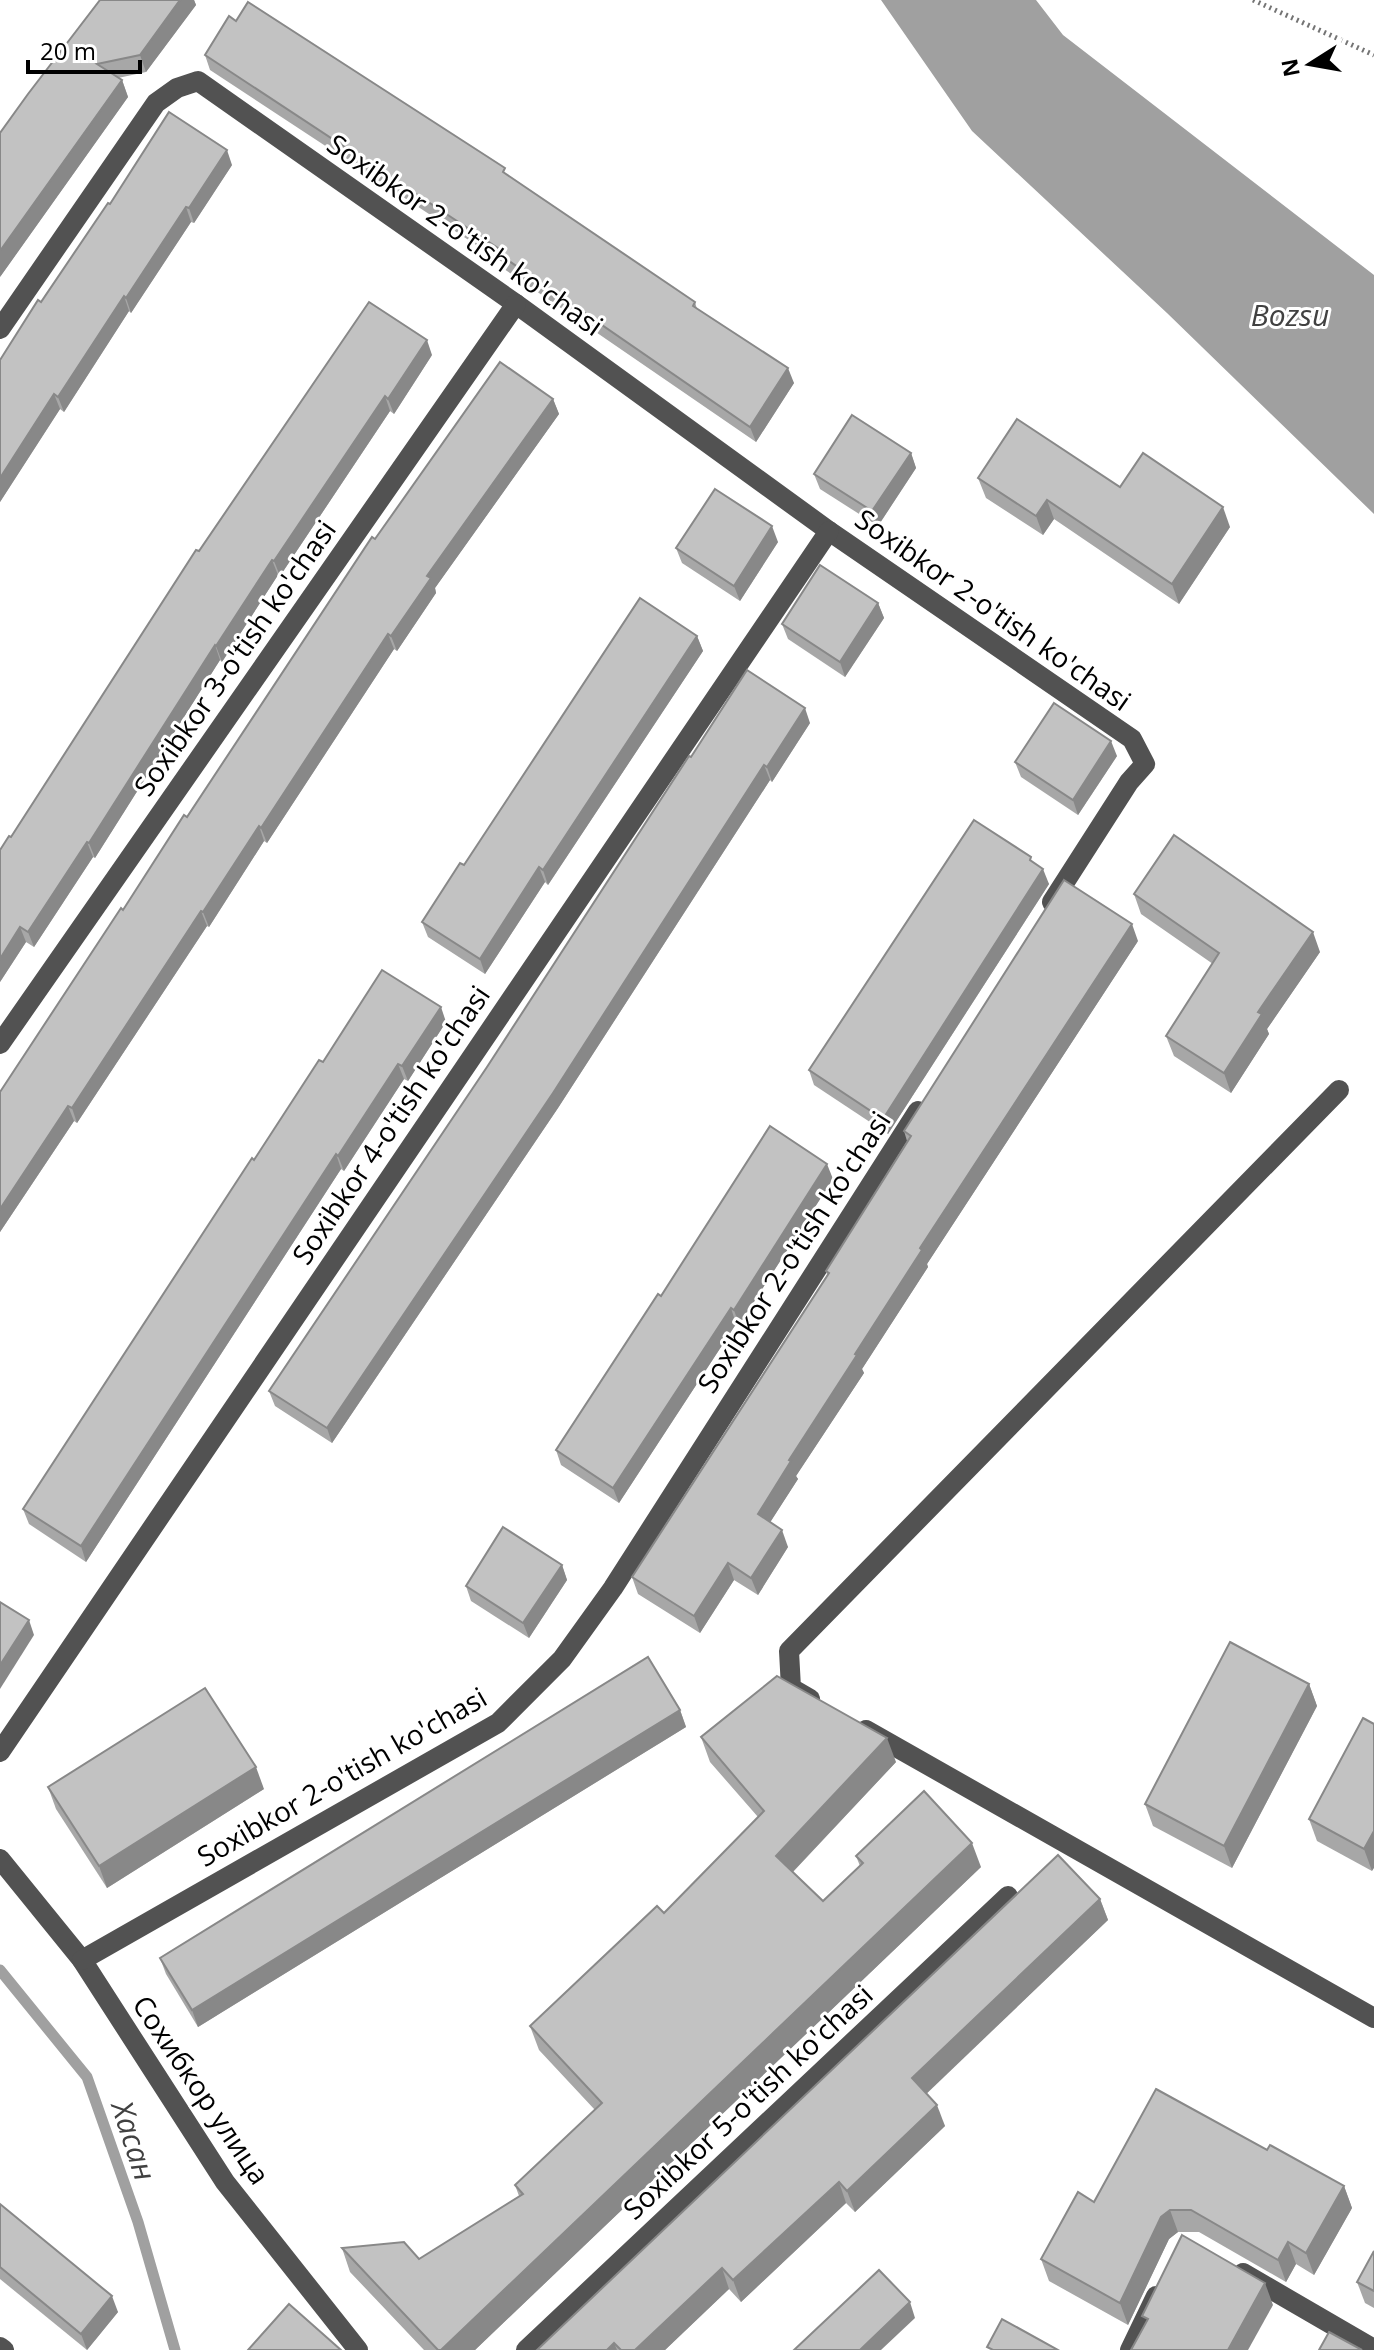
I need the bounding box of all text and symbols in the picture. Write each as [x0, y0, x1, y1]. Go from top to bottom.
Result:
scale bar [28, 24, 140, 74]
north arrow [1270, 24, 1350, 104]
text: 20 m [40, 34, 96, 67]
text: N [1273, 56, 1306, 80]
street label: Soxibkor 2-o'tish ko'chasi [320, 124, 611, 344]
water label: Bozsu [1251, 294, 1329, 335]
street label: Soxibkor 2-o'tish ko'chasi [848, 499, 1139, 719]
street label: Soxibkor 3-o'tish ko'chasi [124, 512, 344, 803]
street label: Soxibkor 4-o'tish ko'chasi [283, 978, 498, 1271]
street label: Soxibkor 2-o'tish ko'chasi [688, 1103, 899, 1400]
street label: Soxibkor 2-o'tish ko'chasi [190, 1678, 493, 1875]
street label: Soxibkor 5-o'tish ko'chasi [614, 1975, 880, 2227]
street label: Сохибкор улица [124, 1988, 279, 2191]
water label: Хасан [102, 2094, 166, 2185]

